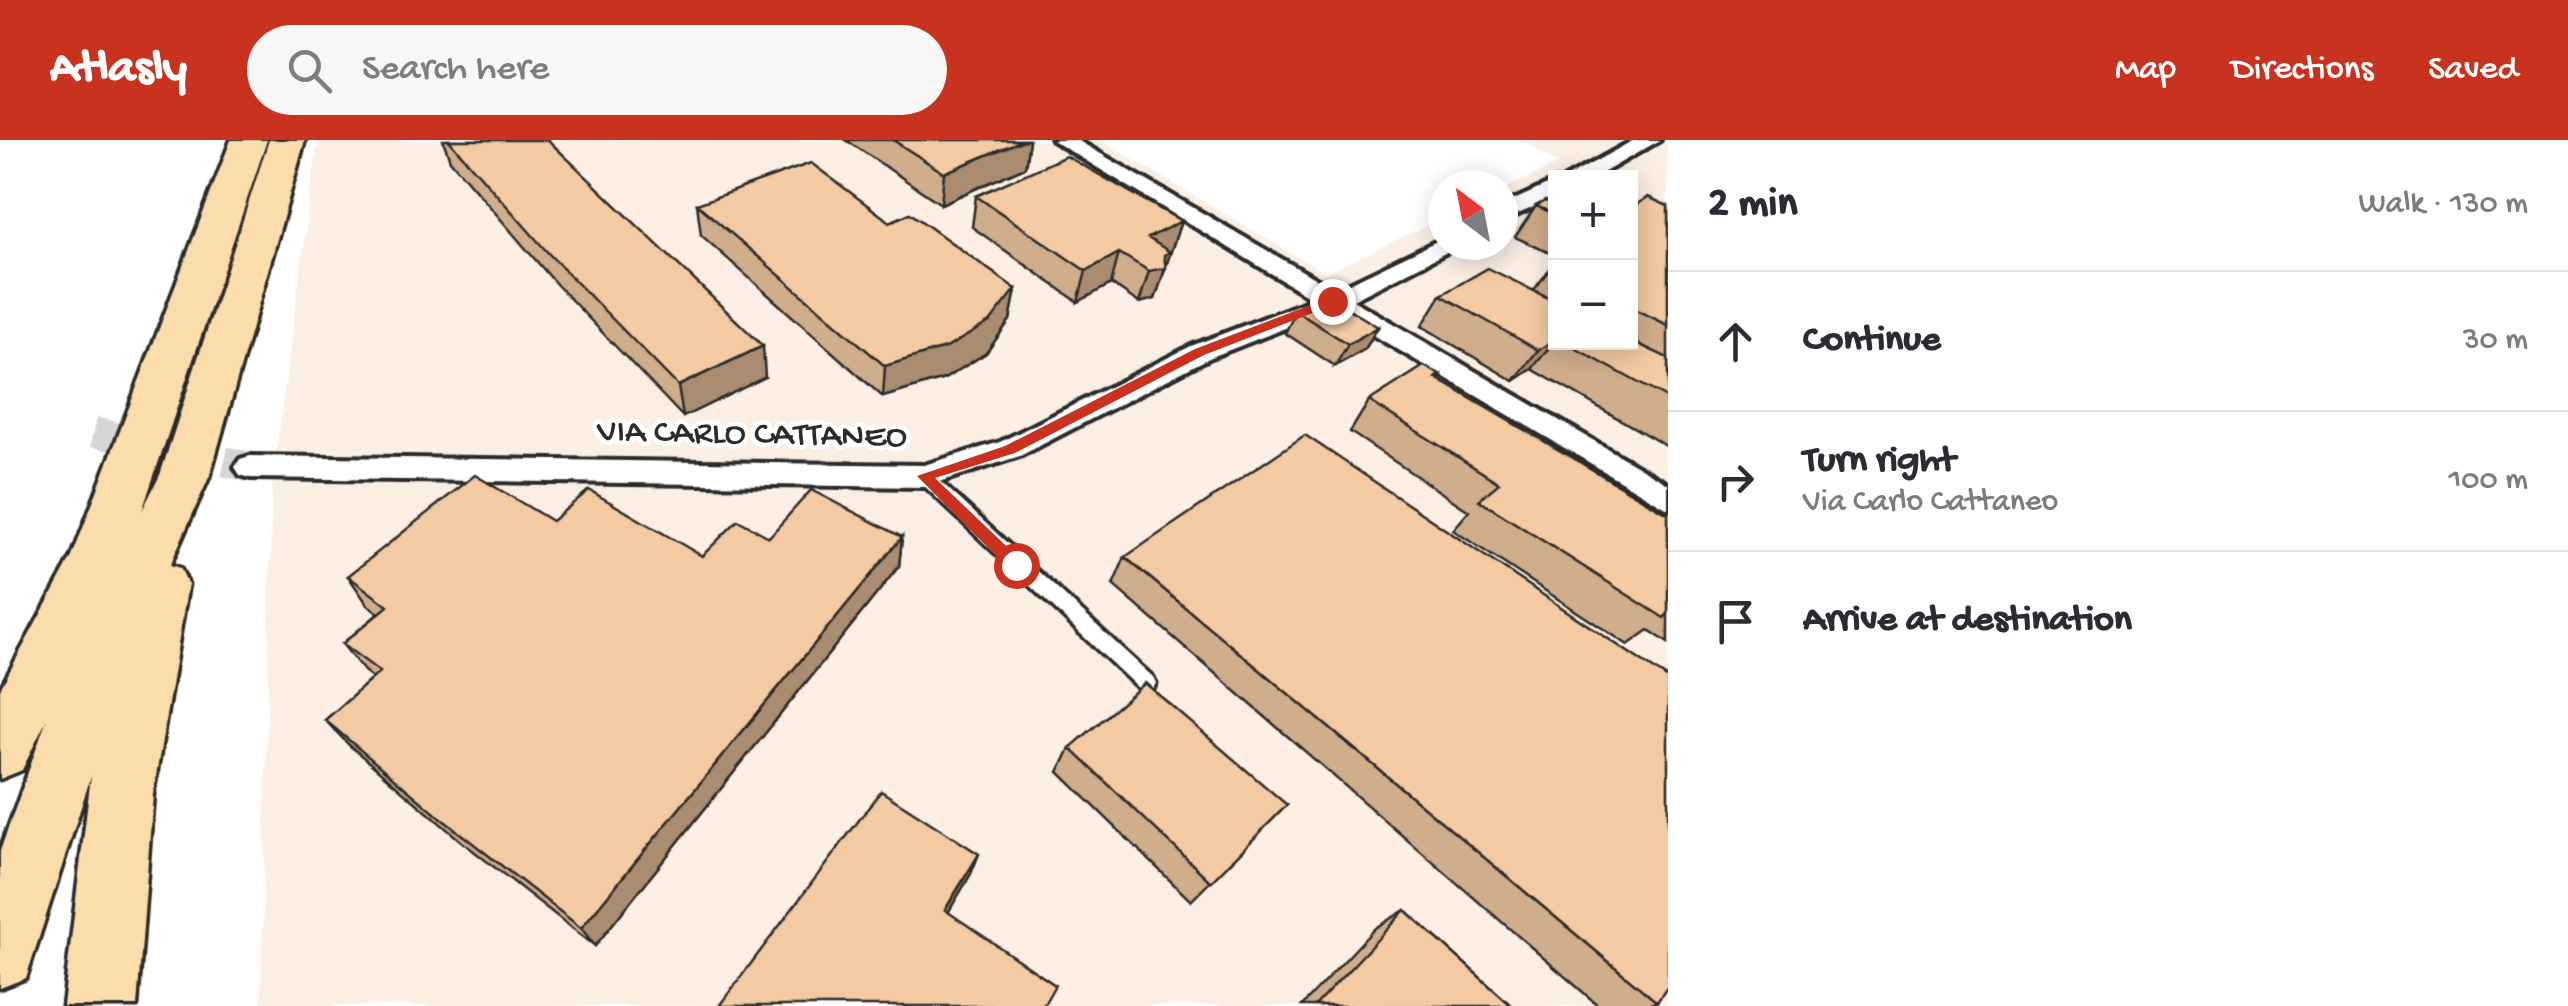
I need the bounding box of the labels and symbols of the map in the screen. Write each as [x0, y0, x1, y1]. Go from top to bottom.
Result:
north arrow [1428, 170, 1518, 260]
route end [1310, 279, 1356, 325]
street label: VIA CARLO CATTANEO [596, 413, 907, 459]
route start [994, 543, 1040, 589]

